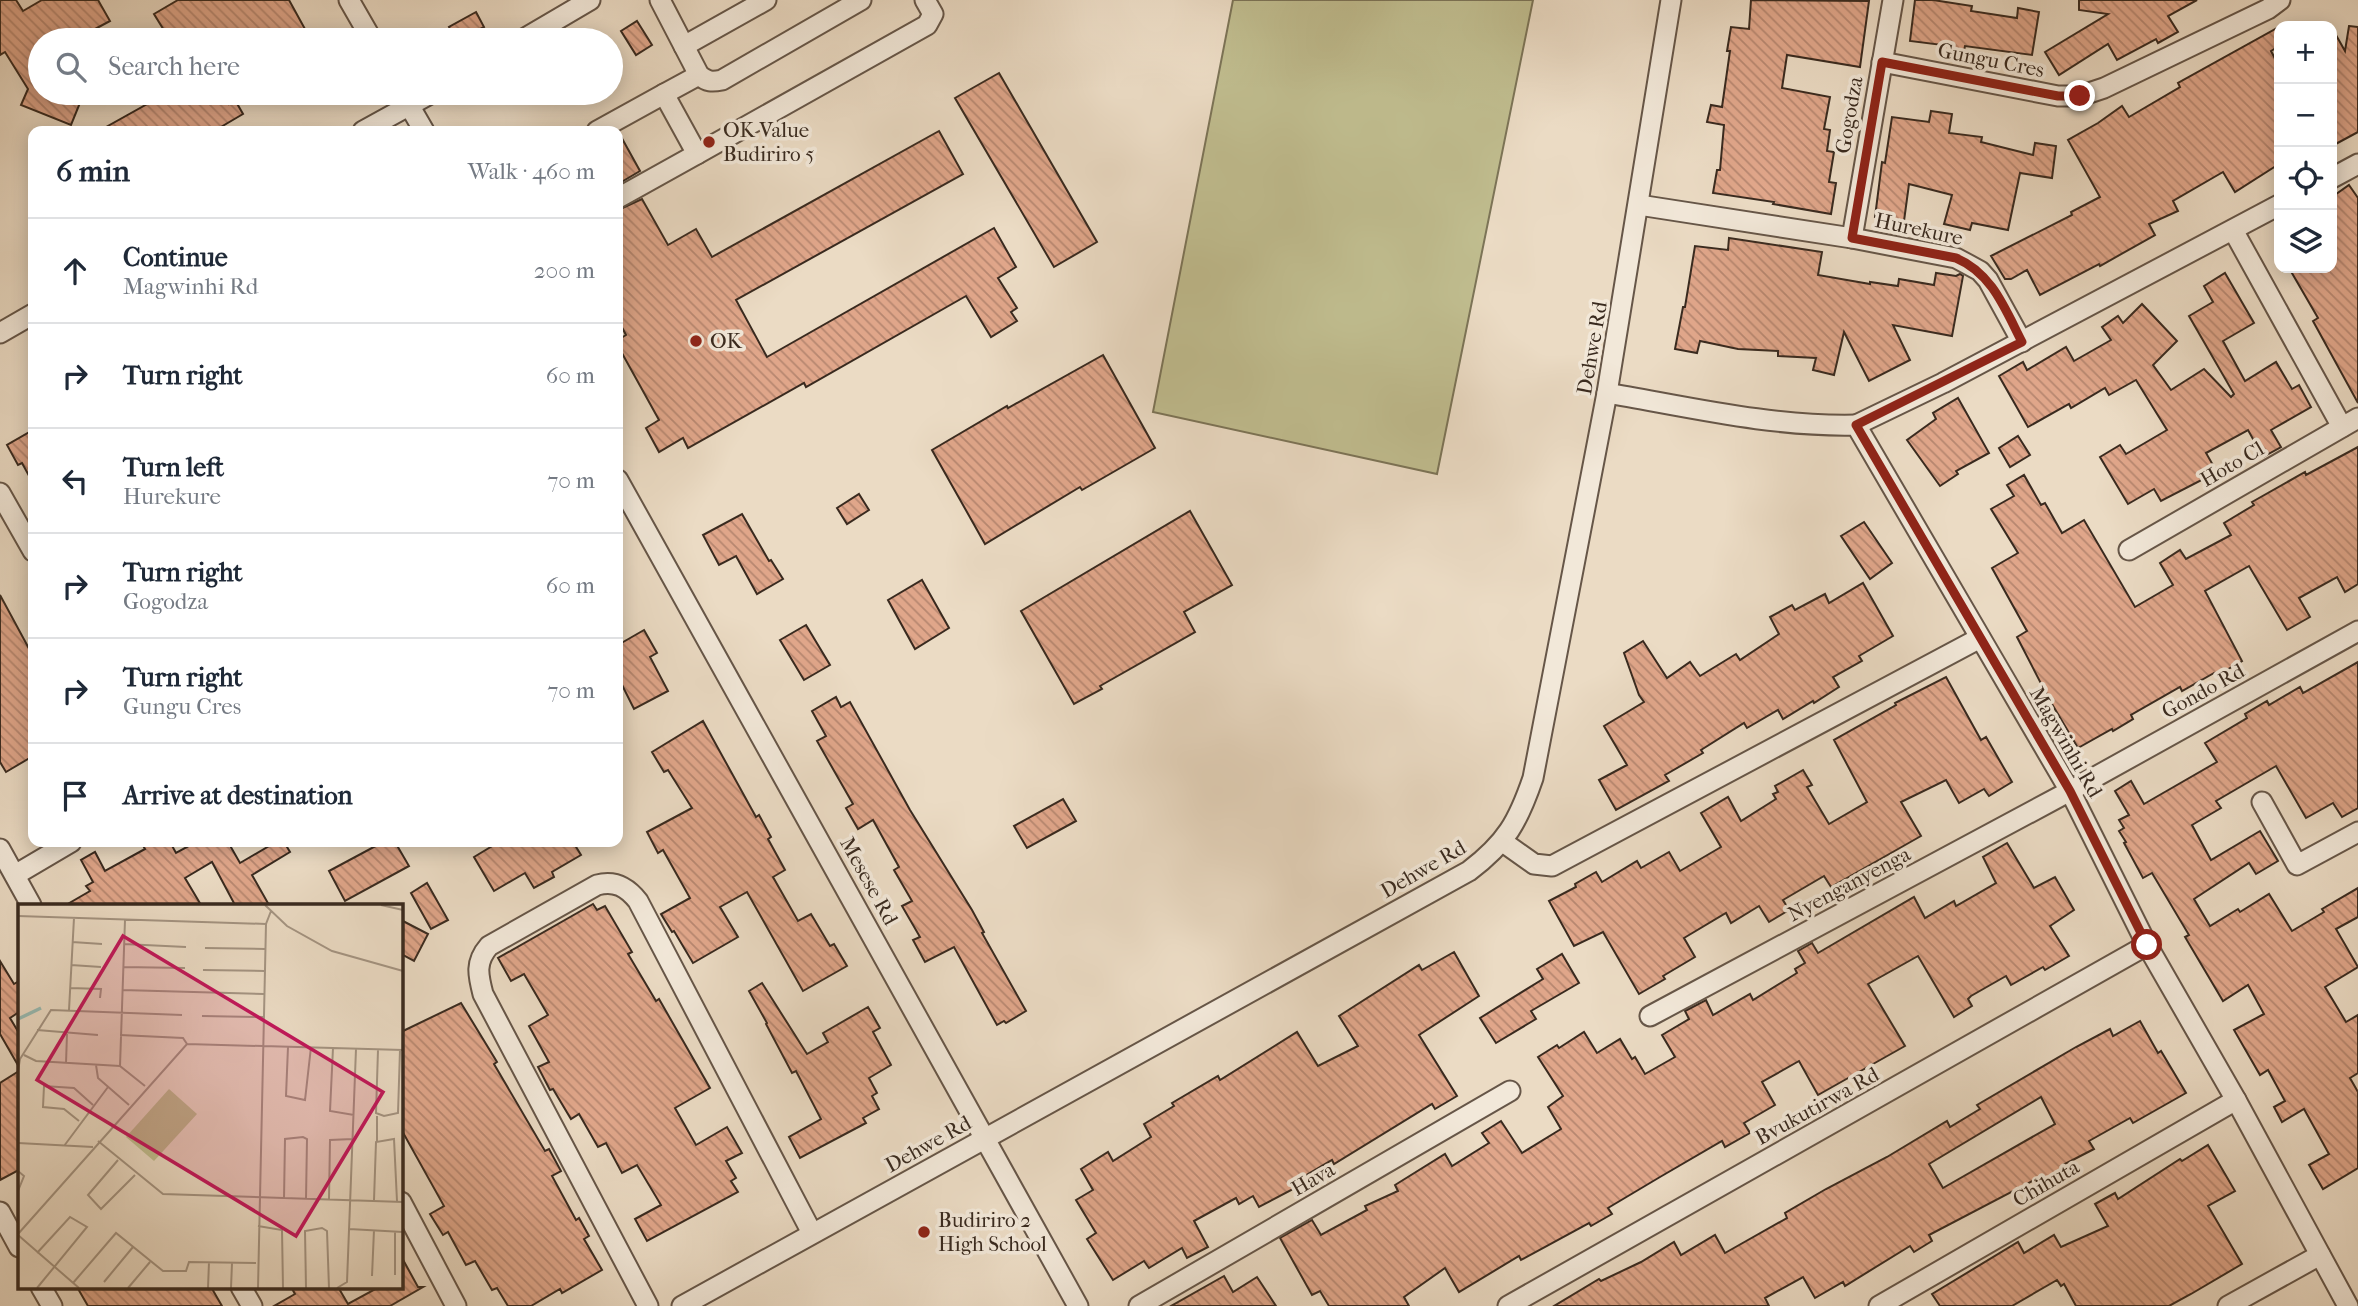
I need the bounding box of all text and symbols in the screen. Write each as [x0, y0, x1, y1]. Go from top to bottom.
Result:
map controls [2274, 21, 2337, 273]
button: + [2274, 21, 2337, 84]
search box [28, 28, 623, 105]
street label: Gungu Cres [1936, 38, 2046, 82]
icon: search [52, 48, 90, 86]
text: Search here [108, 51, 240, 82]
street label: Gogodza [1830, 74, 1868, 155]
route end [2064, 80, 2095, 111]
button: − [2274, 84, 2337, 147]
place label: OK Value Budiriro 5 [723, 118, 814, 166]
marker: OK Value Budiriro 5 [701, 134, 717, 150]
button: locate [2274, 147, 2337, 210]
text: 6 min [56, 154, 130, 189]
text: Walk · 460 m [468, 158, 595, 185]
street label: Hurekure [1873, 208, 1965, 250]
button: layers [2274, 210, 2337, 273]
text: Continue [123, 242, 228, 273]
icon: ahead [56, 252, 94, 290]
text: 200 m [534, 257, 595, 284]
text: Magwinhi Rd [123, 273, 258, 300]
street label: Dehwe Rd [1572, 299, 1612, 397]
place label: OK [710, 329, 743, 353]
marker: OK [688, 333, 704, 349]
icon: right [56, 357, 94, 395]
text: Turn right [123, 360, 243, 391]
text: 60 m [546, 362, 595, 389]
street label: Hoto Cl [2196, 436, 2268, 492]
text: Turn left [123, 452, 224, 483]
icon: left [56, 462, 94, 500]
text: 70 m [547, 467, 595, 494]
text: Hurekure [123, 483, 221, 510]
text: Turn right [123, 557, 243, 588]
icon: right [56, 567, 94, 605]
text: 60 m [546, 572, 595, 599]
text: Gogodza [123, 588, 208, 615]
street label: Gondo Rd [2158, 658, 2249, 723]
text: Turn right [123, 662, 243, 693]
icon: right [56, 672, 94, 710]
text: 70 m [547, 677, 595, 704]
street label: Magwinhi Rd [2025, 682, 2108, 802]
text: Gungu Cres [123, 693, 241, 720]
icon: arrive [56, 777, 94, 815]
text: Arrive at destination [123, 780, 353, 811]
street label: Mesese Rd [835, 833, 903, 930]
street label: Dehwe Rd [1376, 835, 1470, 903]
street label: Nyenganyenga [1784, 841, 1915, 926]
inset map [18, 904, 402, 1288]
route start [2131, 929, 2162, 960]
street label: Bvukutirwa Rd [1751, 1062, 1883, 1150]
street label: Dehwe Rd [881, 1110, 976, 1177]
street label: Chihuta [2009, 1154, 2084, 1212]
street label: Hava [1287, 1157, 1339, 1201]
place label: Budiriro 2 High School [938, 1208, 1047, 1256]
marker: Budiriro 2 High School [916, 1224, 932, 1240]

